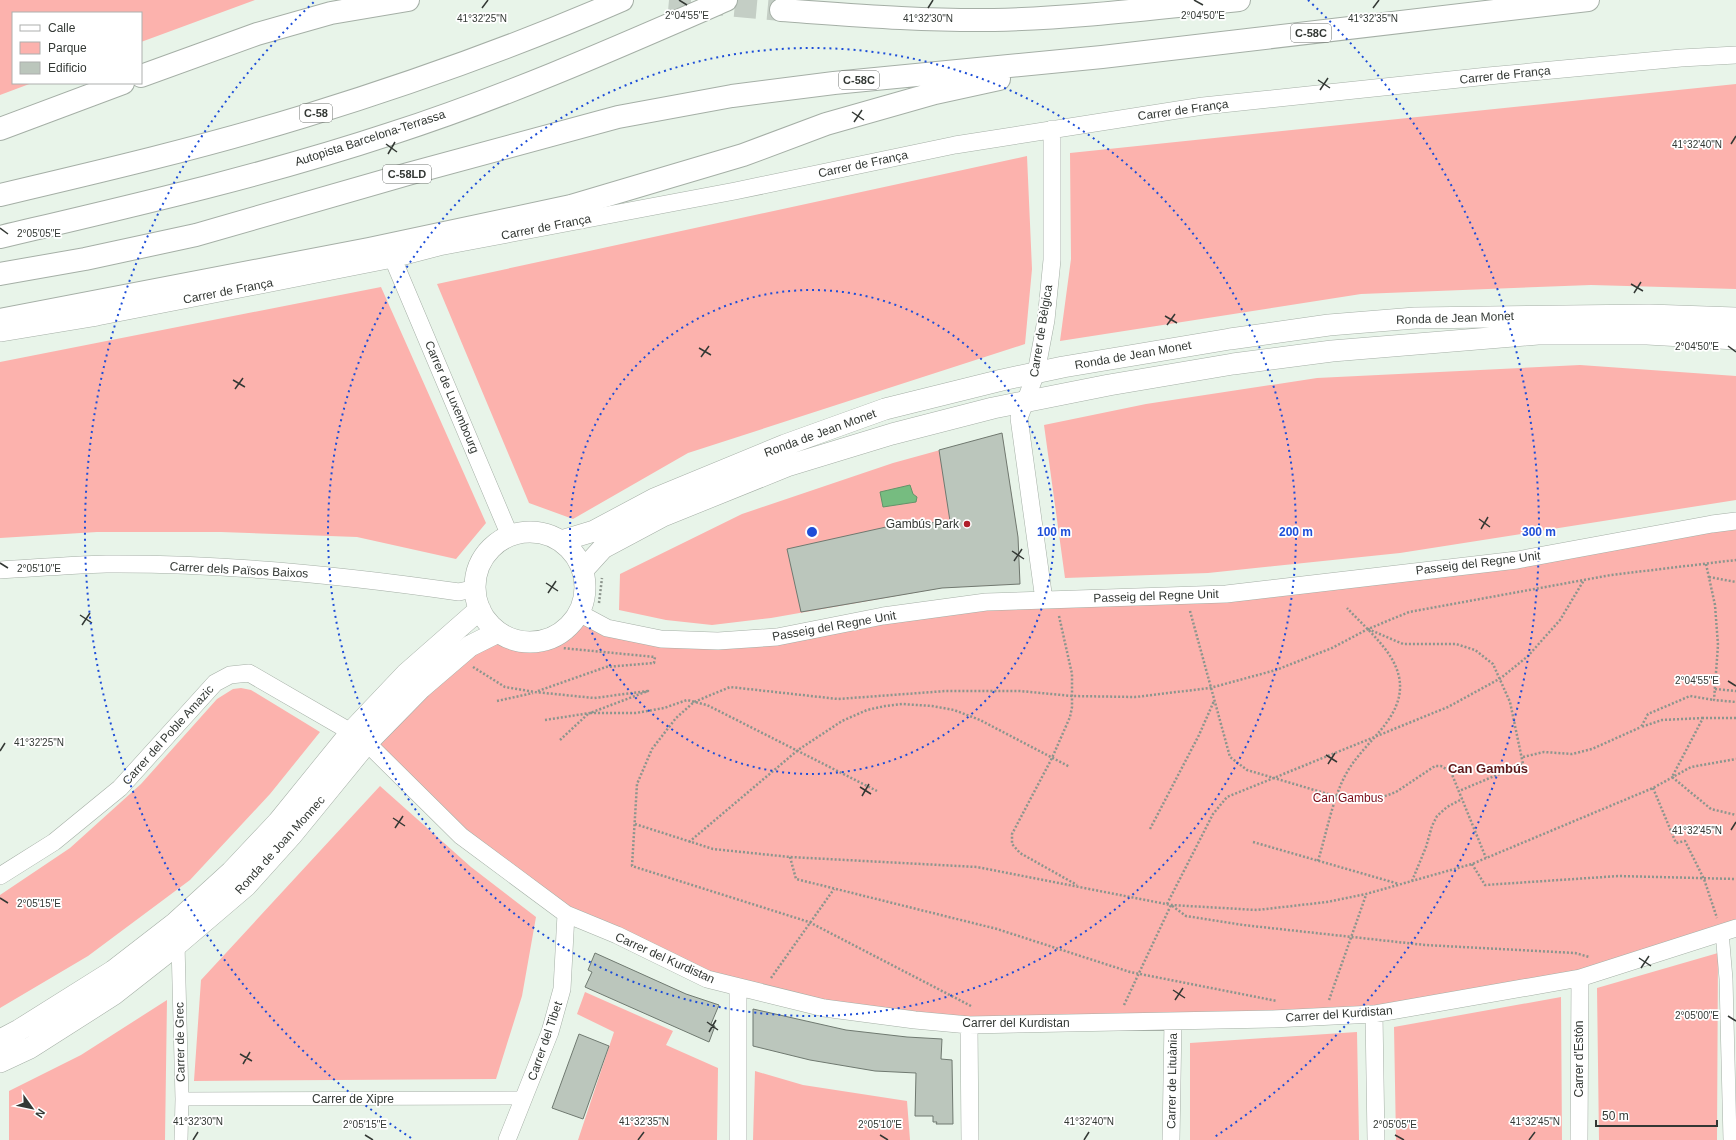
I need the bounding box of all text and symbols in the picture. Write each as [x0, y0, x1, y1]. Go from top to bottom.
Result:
text: 2°04'55"E [665, 10, 709, 21]
text: 2°04'50"E [1181, 10, 1225, 21]
legend [12, 12, 142, 84]
text: 41°32'25"N [457, 13, 507, 24]
text: 41°32'30"N [903, 13, 953, 24]
text: 41°32'35"N [1348, 13, 1398, 24]
text: Calle [48, 21, 76, 35]
road number: C-58C [1291, 24, 1331, 42]
text: Parque [48, 41, 87, 55]
text: Edificio [48, 61, 87, 75]
street label: Carrer de França [1459, 63, 1551, 87]
road number: C-58C [839, 71, 879, 89]
street label: Carrer de França [1137, 97, 1230, 123]
road number: C-58 [300, 104, 332, 122]
street label: Autopista Barcelona-Terrassa [293, 107, 447, 169]
text: 41°32'40"N [1672, 139, 1722, 150]
street label: Carrer de França [817, 148, 909, 180]
road number: C-58LD [383, 165, 431, 183]
street label: Carrer de França [500, 211, 592, 243]
text: 2°05'05"E [17, 228, 61, 239]
street label: Carrer de França [182, 275, 274, 307]
street label: Carrer de Bèlgica [1027, 283, 1055, 378]
street label: Ronda de Jean Monet [1396, 309, 1515, 327]
street label: Ronda de Jean Monet [1074, 338, 1193, 372]
street label: Carrer de Luxembourg [422, 339, 482, 455]
text: 2°04'50"E [1675, 341, 1719, 352]
street label: Ronda de Jean Monet [762, 406, 878, 460]
place label: Gambús Park [886, 517, 960, 531]
marker: Gambús Park [962, 519, 972, 529]
centre of rings [805, 525, 819, 539]
text: 100 m [1037, 525, 1071, 539]
text: 200 m [1279, 525, 1313, 539]
text: 300 m [1522, 525, 1556, 539]
street label: Passeig del Regne Unit [1415, 548, 1542, 578]
street label: Carrer dels Països Baixos [169, 559, 309, 581]
text: 2°05'10"E [17, 563, 61, 574]
street label: Passeig del Regne Unit [1093, 587, 1220, 605]
street label: Passeig del Regne Unit [771, 608, 898, 644]
text: 2°04'55"E [1675, 675, 1719, 686]
street label: Carrer del Poble Amazic [120, 682, 216, 788]
text: 41°32'25"N [14, 737, 64, 748]
district label: Can Gambús [1448, 761, 1528, 776]
park label: Can Gambus [1313, 791, 1383, 805]
street label: Ronda de Joan Monnec [232, 793, 328, 897]
text: 41°32'45"N [1672, 825, 1722, 836]
text: 2°05'15"E [17, 898, 61, 909]
street label: Carrer del Kurdistan [613, 930, 717, 986]
street label: Carrer del Tibet [525, 999, 565, 1082]
street label: Carrer de Grec [172, 1002, 188, 1082]
street label: Carrer del Kurdistan [1285, 1003, 1393, 1025]
text: 2°05'00"E [1675, 1010, 1719, 1021]
street label: Carrer del Kurdistan [962, 1016, 1070, 1030]
street label: Carrer d'Estòn [1572, 1021, 1586, 1098]
street label: Carrer de Lituània [1164, 1033, 1180, 1129]
north arrow [12, 1088, 52, 1128]
street label: Carrer de Xipre [312, 1092, 394, 1106]
scale bar [1596, 1102, 1717, 1128]
text: N [33, 1107, 48, 1120]
text: 50 m [1602, 1109, 1629, 1123]
text: 41°32'30"N [173, 1116, 223, 1127]
text: 41°32'35"N [619, 1116, 669, 1127]
text: 41°32'40"N [1064, 1116, 1114, 1127]
text: 41°32'45"N [1510, 1116, 1560, 1127]
text: 2°05'15"E [343, 1119, 387, 1130]
text: 2°05'10"E [858, 1119, 902, 1130]
text: 2°05'05"E [1373, 1119, 1417, 1130]

